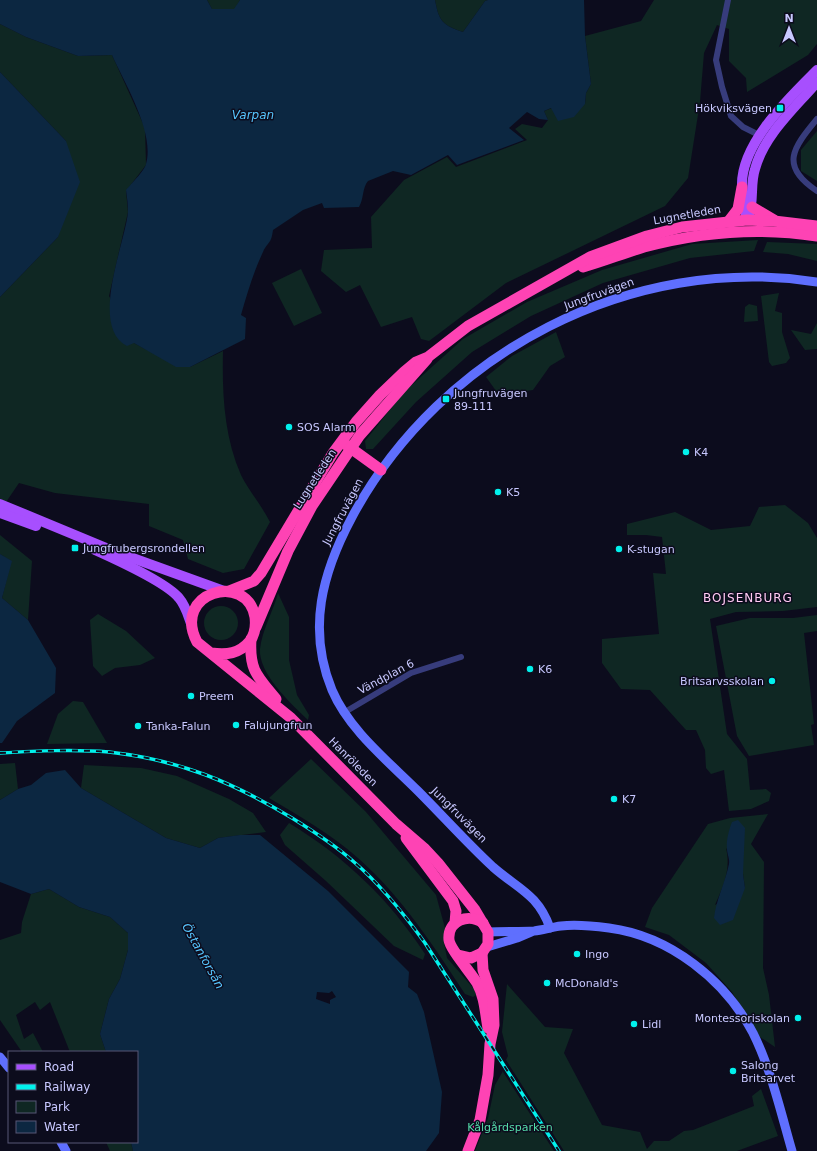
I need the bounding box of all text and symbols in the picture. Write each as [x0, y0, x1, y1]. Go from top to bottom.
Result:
north arrow [769, 8, 809, 48]
text: N [784, 12, 794, 25]
place label: Hökviksvägen [695, 102, 772, 115]
marker: Hökviksvägen [775, 103, 785, 113]
water label: Varpan [232, 108, 274, 122]
street label: Lugnetleden [652, 203, 722, 227]
street label: Jungfruvägen [561, 275, 636, 313]
place label: Jungfruvägen 89-111 [453, 387, 528, 413]
marker: Jungfruvägen 89-111 [441, 394, 451, 404]
place label: SOS Alarm [297, 421, 356, 434]
marker: SOS Alarm [284, 422, 294, 432]
place label: K4 [694, 446, 708, 459]
street label: Lugnetleden [291, 447, 339, 511]
marker: K4 [681, 447, 691, 457]
street label: Jungfruvägen [320, 476, 366, 548]
place label: K5 [506, 486, 520, 499]
marker: K5 [493, 487, 503, 497]
place label: Jungfrubergsrondellen [82, 542, 205, 555]
marker: Jungfrubergsrondellen [70, 543, 80, 553]
place label: K-stugan [627, 543, 675, 556]
marker: K-stugan [614, 544, 624, 554]
district label: BOJSENBURG [703, 591, 793, 605]
street label: Vändplan 6 [356, 657, 416, 697]
place label: K6 [538, 663, 552, 676]
marker: K6 [525, 664, 535, 674]
place label: Britsarvsskolan [680, 675, 764, 688]
marker: Britsarvsskolan [767, 676, 777, 686]
place label: Preem [199, 690, 234, 703]
marker: Preem [186, 691, 196, 701]
place label: Falujungfrun [244, 719, 312, 732]
place label: Tanka-Falun [145, 720, 211, 733]
marker: Falujungfrun [231, 720, 241, 730]
marker: Tanka-Falun [133, 721, 143, 731]
street label: Hanröleden [326, 735, 380, 789]
street label: Jungfruvägen [428, 784, 490, 846]
place label: K7 [622, 793, 636, 806]
marker: K7 [609, 794, 619, 804]
water label: Östanforsån [179, 920, 229, 991]
place label: Ingo [585, 948, 609, 961]
marker: Ingo [572, 949, 582, 959]
place label: McDonald's [555, 977, 619, 990]
marker: McDonald's [542, 978, 552, 988]
place label: Montessoriskolan [695, 1012, 790, 1025]
marker: Montessoriskolan [793, 1013, 803, 1023]
place label: Lidl [642, 1018, 661, 1031]
marker: Lidl [629, 1019, 639, 1029]
legend [8, 1051, 138, 1143]
place label: Salong Britsarvet [741, 1059, 796, 1085]
text: Road [44, 1060, 74, 1074]
marker: Salong Britsarvet [728, 1066, 738, 1076]
text: Railway [44, 1080, 90, 1094]
text: Park [44, 1100, 70, 1114]
text: Water [44, 1120, 80, 1134]
park label: Kålgårdsparken [467, 1121, 553, 1134]

